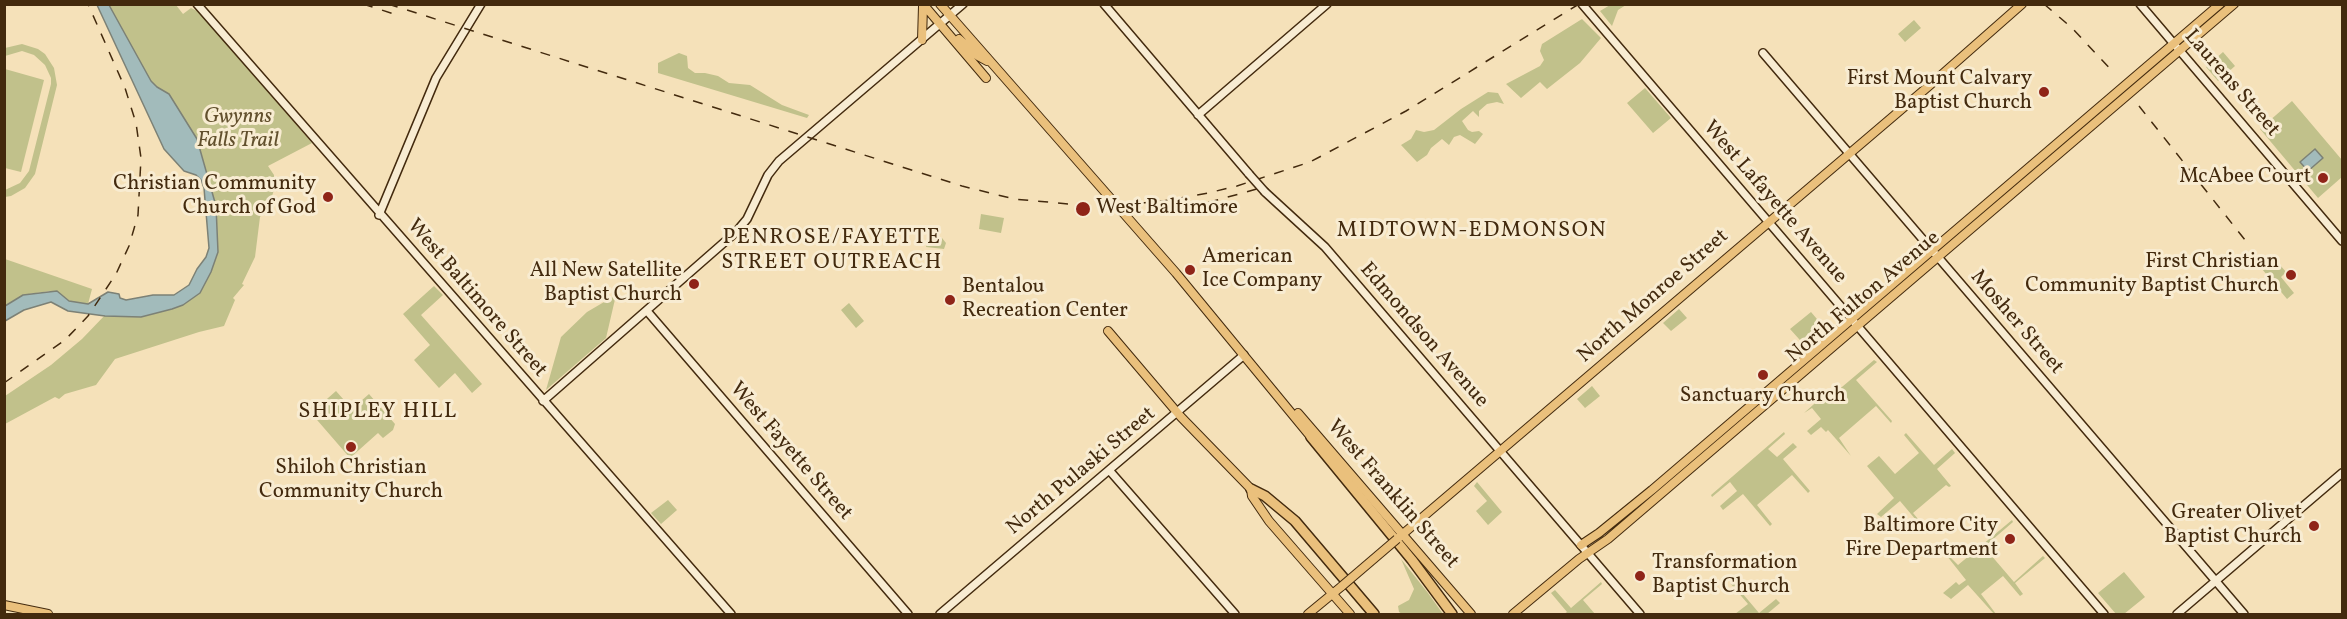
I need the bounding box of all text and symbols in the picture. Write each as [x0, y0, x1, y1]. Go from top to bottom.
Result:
street label: Laurens Street [2178, 25, 2284, 143]
place label: First Mount Calvary Baptist Church [1847, 67, 2032, 117]
marker: First Mount Calvary Baptist Church [2037, 85, 2051, 99]
park label: Gwynns Falls Trail [197, 105, 279, 155]
street label: West Lafayette Avenue [1696, 116, 1852, 290]
place label: McAbee Court [2179, 165, 2311, 191]
marker: McAbee Court [2316, 171, 2330, 185]
place label: Christian Community Church of God [113, 172, 316, 222]
marker: Christian Community Church of God [321, 190, 335, 204]
place label: West Baltimore [1096, 196, 1238, 222]
marker: West Baltimore [1074, 200, 1092, 218]
street label: West Baltimore Street [401, 215, 551, 383]
district label: MIDTOWN-EDMONSON [1337, 219, 1607, 245]
street label: North Monroe Street [1573, 225, 1735, 369]
district label: PENROSE/FAYETTE STREET OUTREACH [721, 226, 943, 278]
street label: North Fulton Avenue [1782, 226, 1946, 370]
place label: American Ice Company [1202, 245, 1322, 295]
place label: First Christian Community Baptist Church [2025, 250, 2279, 300]
street label: Edmondson Avenue [1353, 258, 1493, 414]
place label: All New Satellite Baptist Church [530, 259, 682, 309]
marker: American Ice Company [1183, 263, 1197, 277]
street label: Mosher Street [1964, 266, 2068, 380]
marker: First Christian Community Baptist Church [2284, 268, 2298, 282]
place label: Bentalou Recreation Center [962, 275, 1128, 325]
marker: All New Satellite Baptist Church [687, 277, 701, 291]
marker: Bentalou Recreation Center [943, 293, 957, 307]
marker: Sanctuary Church [1756, 368, 1770, 382]
street label: West Fayette Street [723, 378, 857, 526]
place label: Sanctuary Church [1680, 384, 1846, 410]
district label: SHIPLEY HILL [298, 400, 458, 426]
street label: North Pulaski Street [1002, 402, 1162, 542]
street label: West Franklin Street [1321, 416, 1463, 574]
marker: Shiloh Christian Community Church [344, 440, 358, 454]
place label: Shiloh Christian Community Church [259, 456, 443, 506]
place label: Greater Olivet Baptist Church [2164, 501, 2302, 551]
place label: Baltimore City Fire Department [1845, 514, 1998, 564]
marker: Greater Olivet Baptist Church [2307, 519, 2321, 533]
marker: Baltimore City Fire Department [2003, 532, 2017, 546]
place label: Transformation Baptist Church [1652, 551, 1798, 601]
marker: Transformation Baptist Church [1633, 569, 1647, 583]

